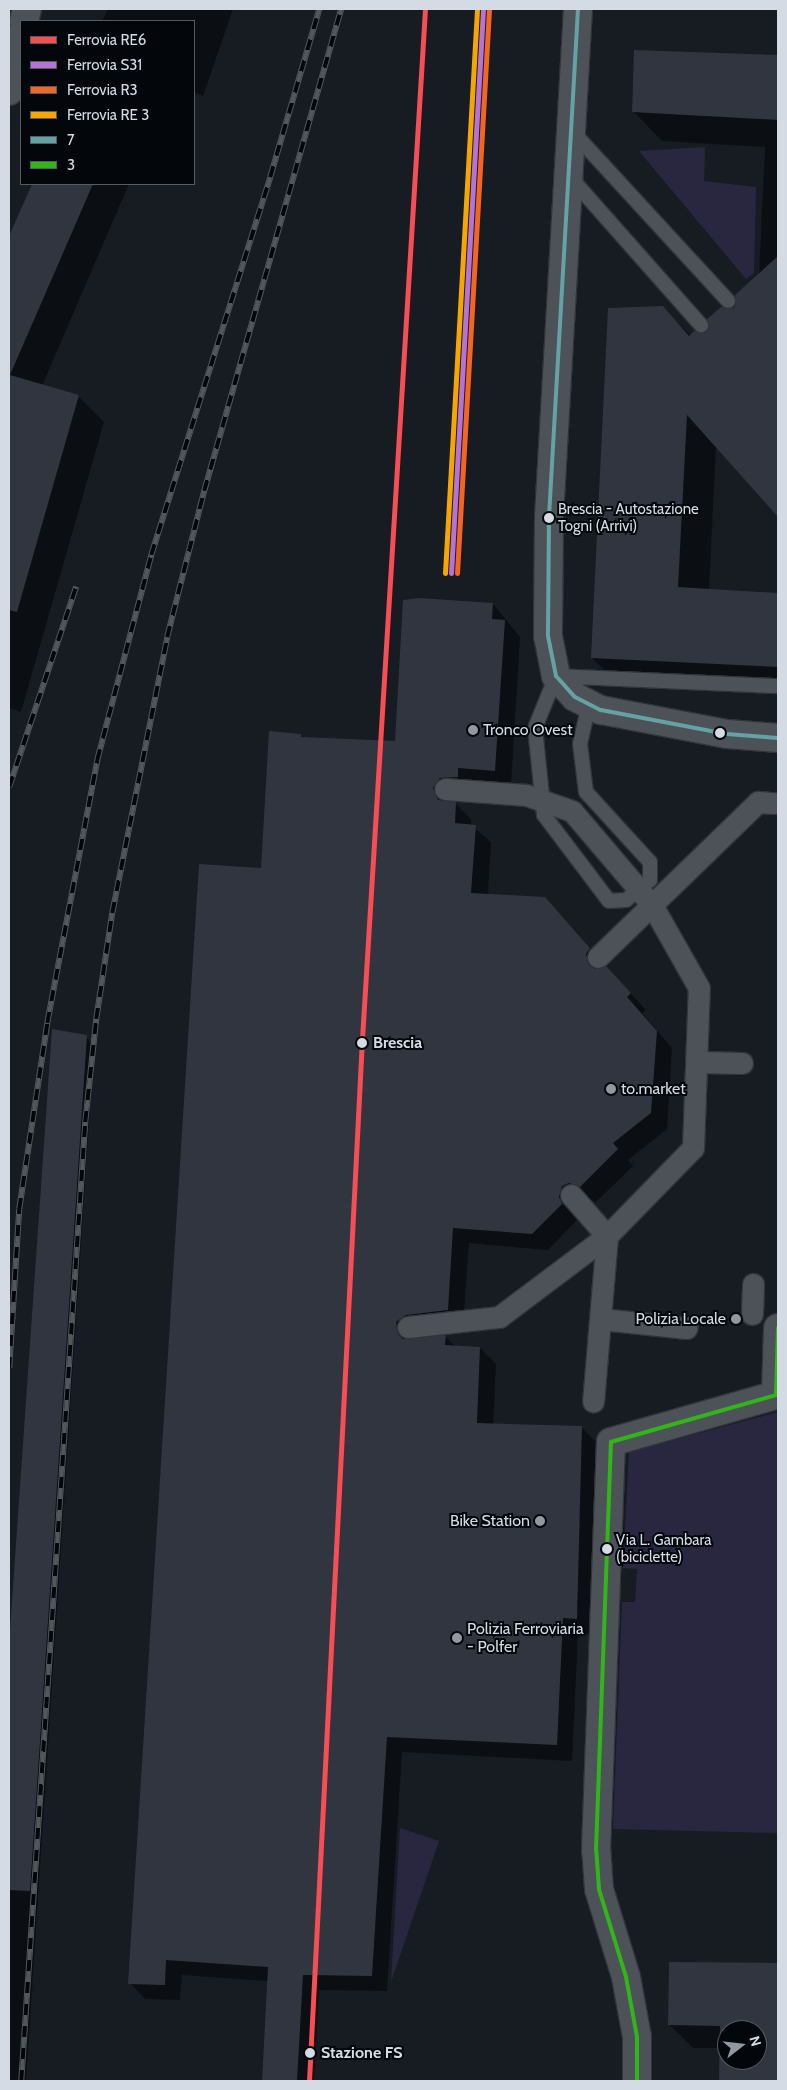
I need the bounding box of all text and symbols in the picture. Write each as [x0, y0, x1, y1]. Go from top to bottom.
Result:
legend [20, 20, 195, 185]
text: Ferrovia RE6 [67, 31, 146, 49]
text: Ferrovia S31 [67, 56, 142, 74]
text: Ferrovia R3 [67, 81, 138, 99]
text: Ferrovia RE 3 [67, 106, 149, 124]
text: 7 [67, 131, 75, 149]
text: 3 [67, 156, 75, 174]
place label: Brescia - Autostazione Togni (Arrivi) [558, 500, 699, 535]
marker: Brescia - Autostazione Togni (Arrivi) [544, 513, 554, 523]
place label: Tronco Ovest [483, 720, 573, 740]
marker: Tronco Ovest [467, 724, 479, 736]
unlabelled marker [715, 728, 725, 738]
place label: Brescia [373, 1033, 422, 1053]
marker: Brescia [355, 1036, 369, 1050]
place label: to.market [621, 1079, 686, 1099]
marker: to.market [605, 1083, 617, 1095]
place label: Polizia Locale [635, 1309, 726, 1329]
marker: Polizia Locale [730, 1313, 742, 1325]
place label: Bike Station [450, 1511, 530, 1531]
marker: Bike Station [534, 1515, 546, 1527]
place label: Via L. Gambara (biciclette) [616, 1531, 711, 1566]
marker: Via L. Gambara (biciclette) [602, 1544, 612, 1554]
place label: Polizia Ferroviaria - Polfer [467, 1619, 584, 1657]
marker: Polizia Ferroviaria - Polfer [451, 1632, 463, 1644]
north arrow [717, 2020, 767, 2070]
text: N [745, 2034, 765, 2048]
place label: Stazione FS [321, 2043, 402, 2063]
marker: Stazione FS [303, 2046, 317, 2060]

